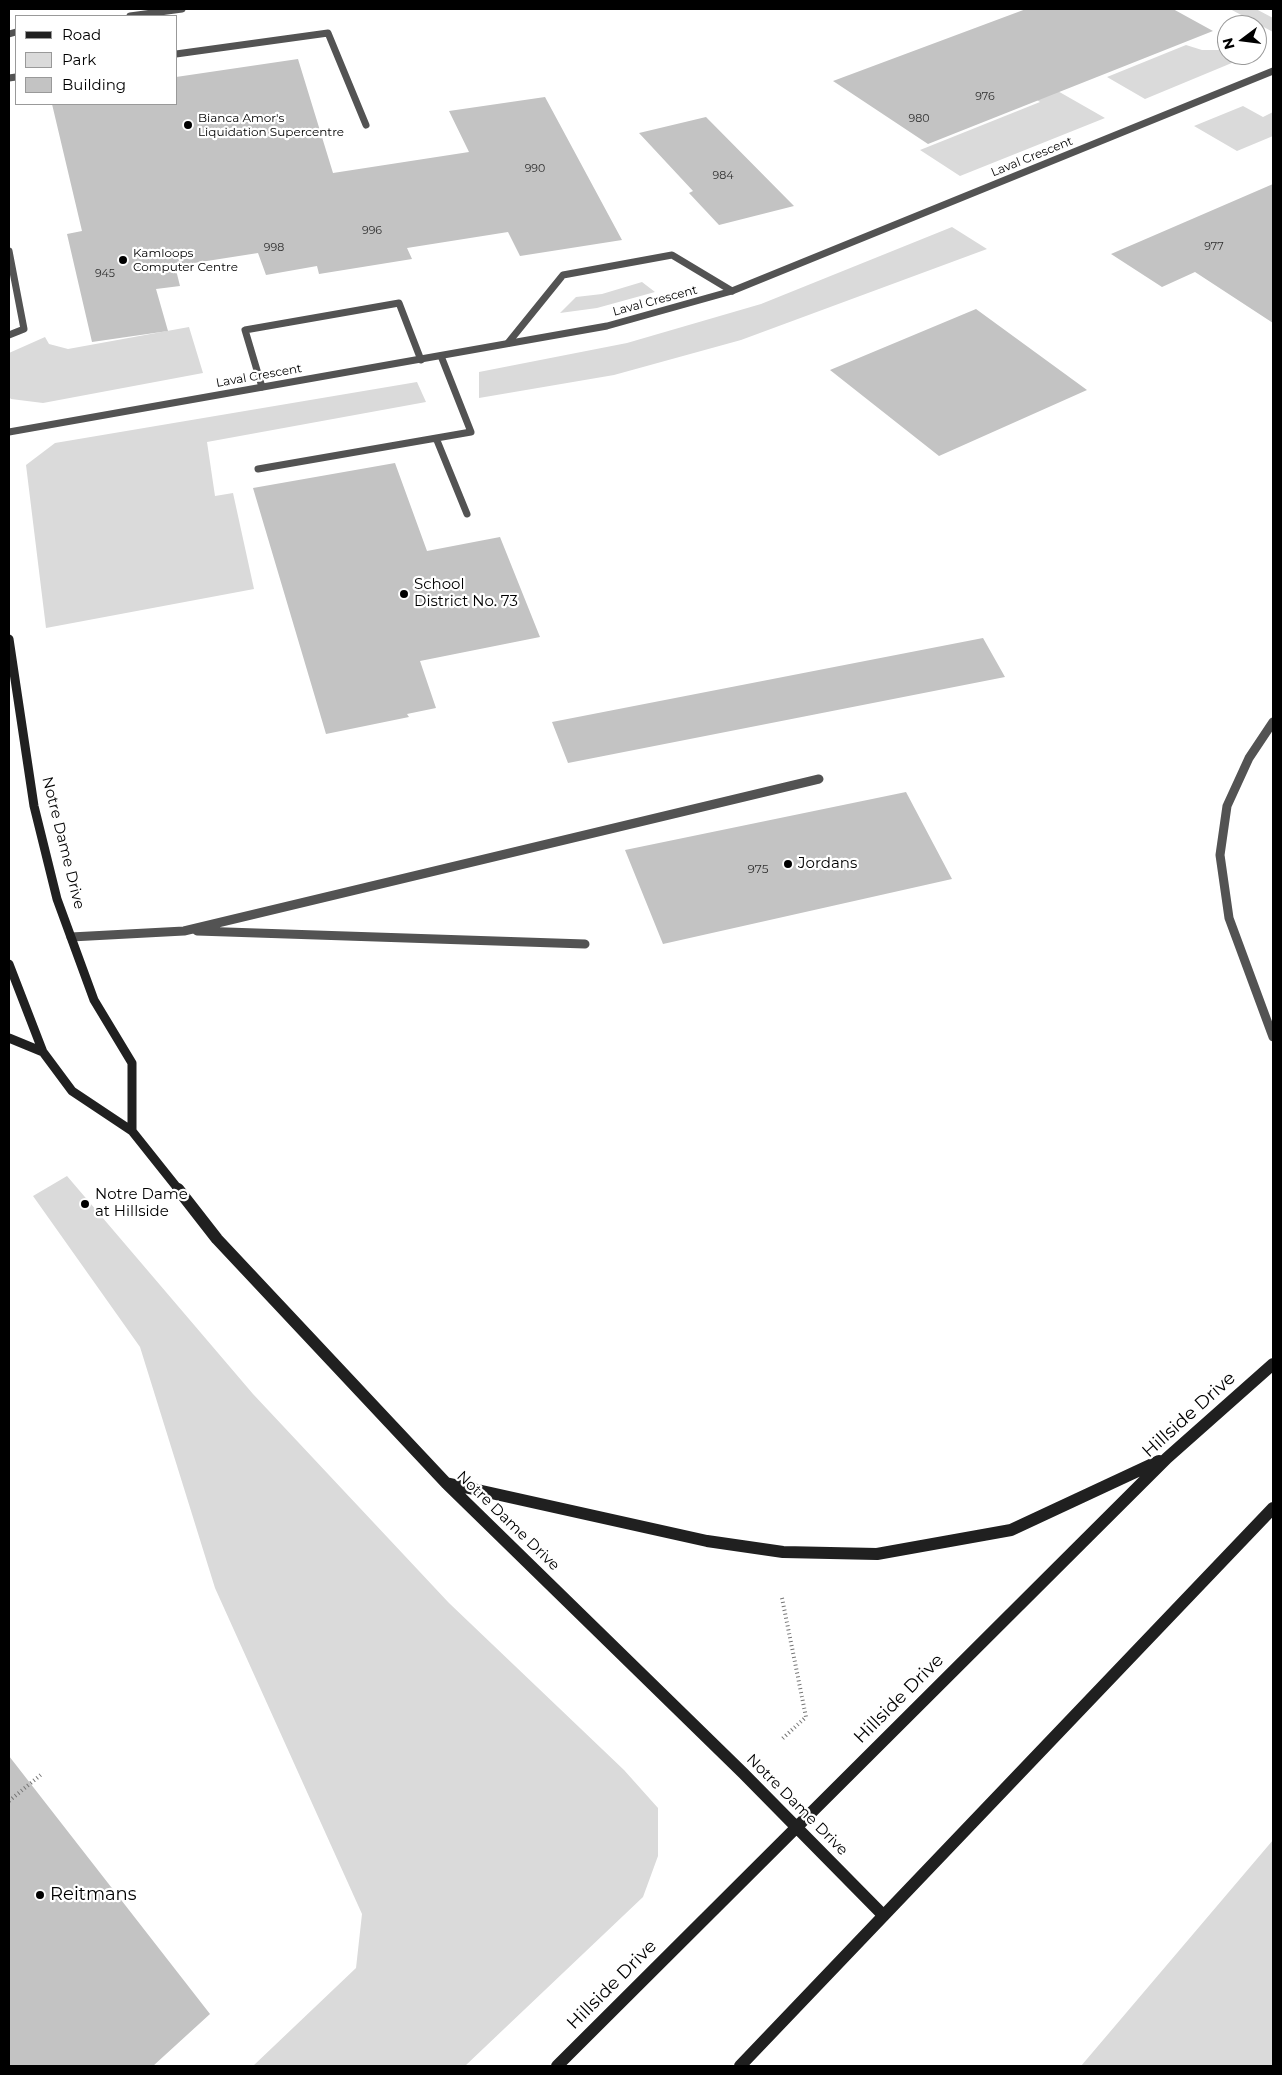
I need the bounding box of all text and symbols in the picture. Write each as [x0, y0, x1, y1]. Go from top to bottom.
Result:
legend [15, 15, 178, 105]
north arrow [1217, 15, 1267, 65]
text: Road [62, 25, 101, 44]
text: N [1218, 36, 1239, 51]
text: Park [62, 50, 96, 69]
text: Building [62, 75, 126, 94]
house number: 976 [975, 90, 995, 104]
place label: Bianca Amor's Liquidation Supercentre [198, 111, 344, 139]
house number: 980 [909, 112, 929, 126]
marker: Bianca Amor's Liquidation Supercentre [182, 119, 194, 131]
street label: Laval Crescent [989, 134, 1075, 180]
house number: 990 [525, 162, 545, 176]
house number: 984 [713, 169, 733, 183]
house number: 996 [362, 224, 382, 238]
house number: 977 [1204, 240, 1224, 254]
house number: 998 [264, 241, 284, 255]
place label: Kamloops Computer Centre [133, 246, 238, 274]
marker: Kamloops Computer Centre [117, 254, 129, 266]
house number: 945 [95, 267, 115, 281]
street label: Laval Crescent [611, 283, 699, 319]
street label: Laval Crescent [215, 361, 303, 391]
place label: School District No. 73 [414, 576, 518, 611]
marker: School District No. 73 [398, 588, 410, 600]
street label: Notre Dame Drive [38, 775, 88, 911]
place label: Jordans [798, 855, 857, 873]
marker: Jordans [782, 858, 794, 870]
house number: 975 [748, 862, 768, 876]
place label: Notre Dame at Hillside [95, 1186, 188, 1221]
marker: Notre Dame at Hillside [79, 1198, 91, 1210]
street label: Hillside Drive [1138, 1368, 1240, 1462]
street label: Notre Dame Drive [453, 1467, 563, 1575]
street label: Hillside Drive [850, 1650, 948, 1748]
street label: Notre Dame Drive [743, 1751, 851, 1859]
place label: Reitmans [50, 1884, 137, 1906]
marker: Reitmans [34, 1889, 46, 1901]
street label: Hillside Drive [563, 1936, 661, 2034]

